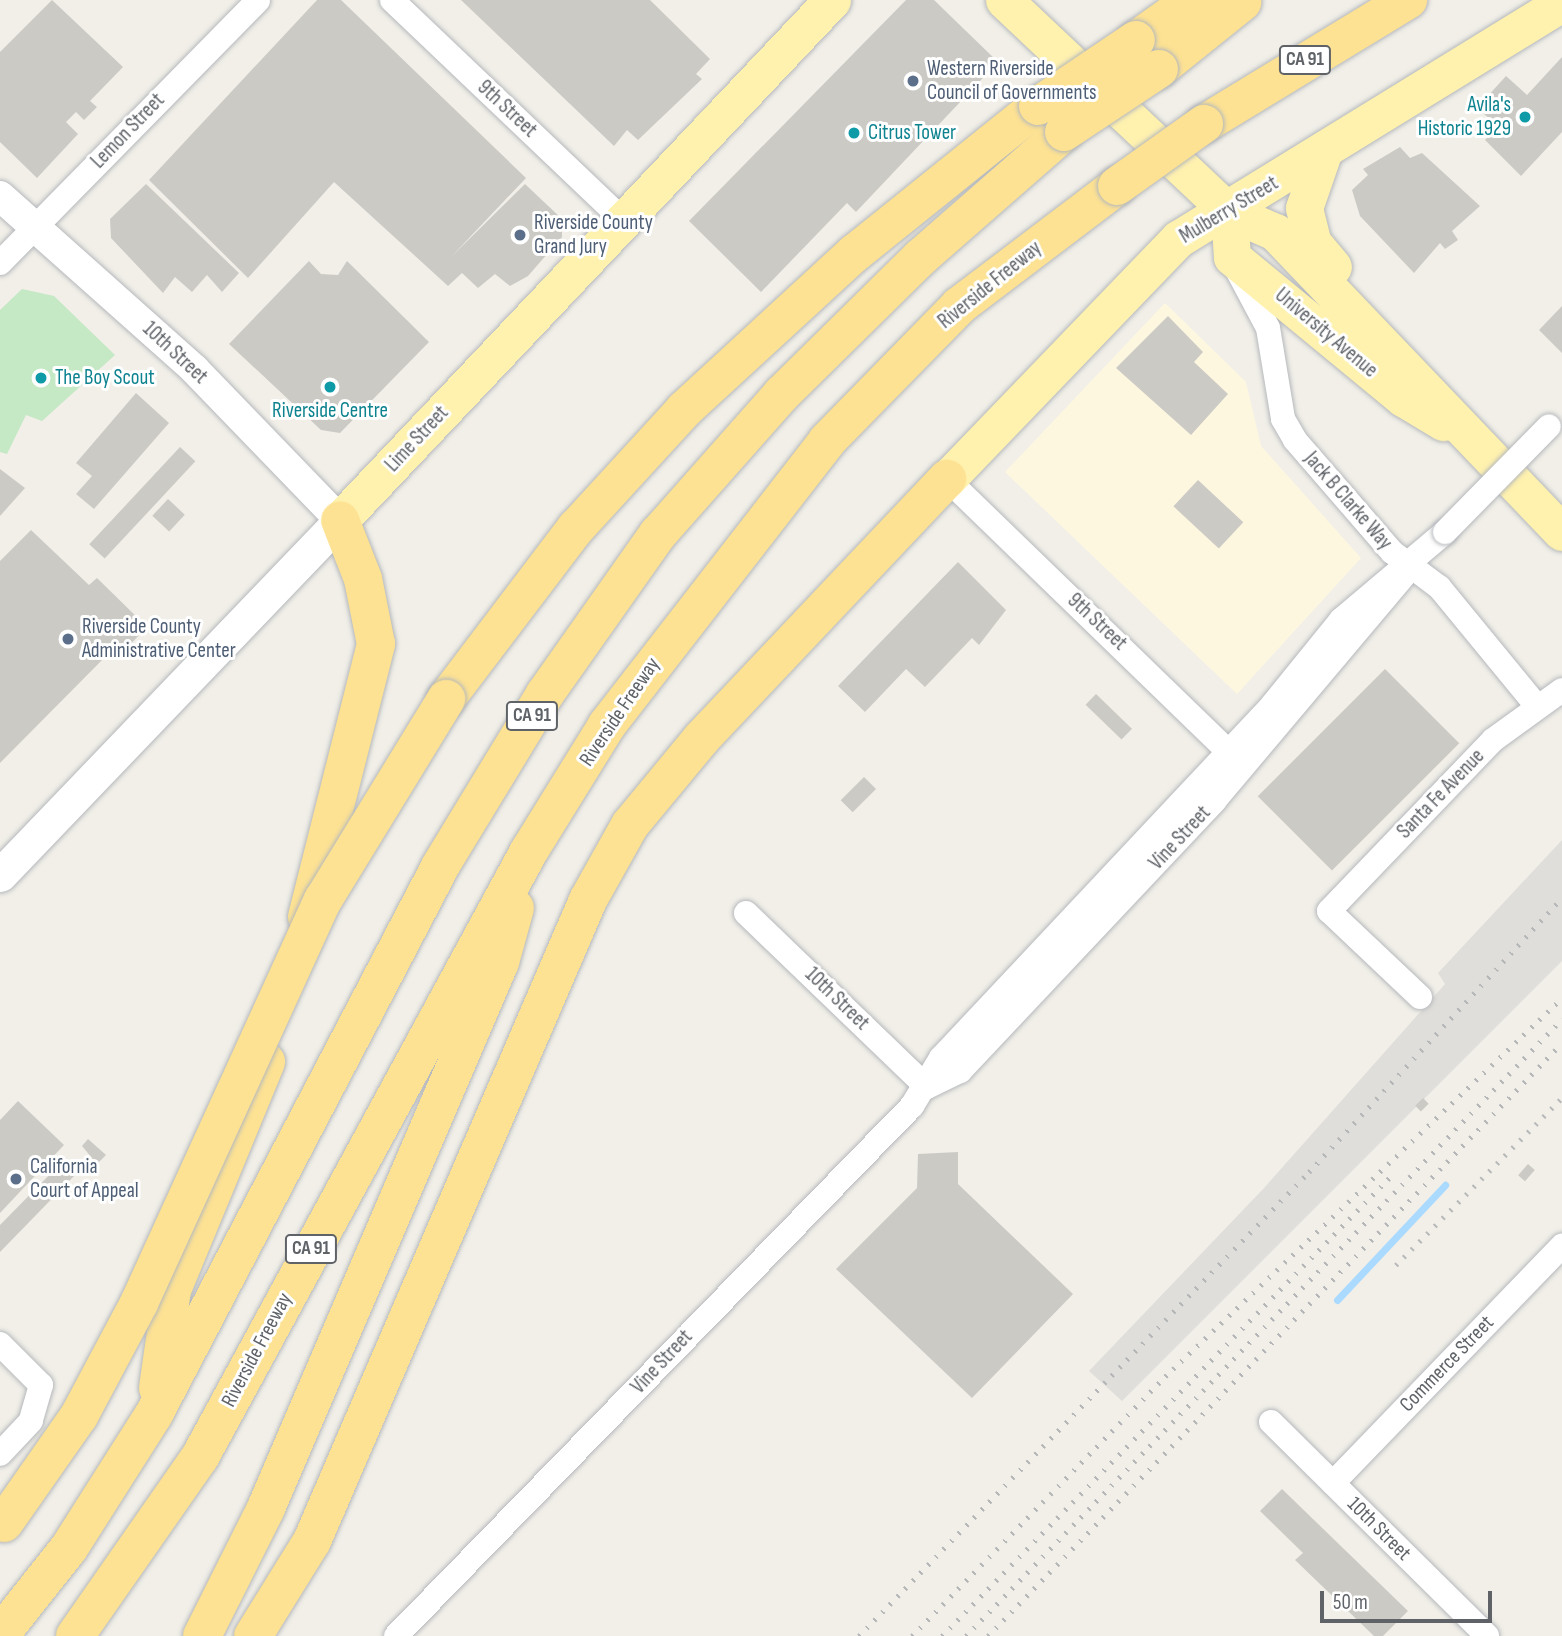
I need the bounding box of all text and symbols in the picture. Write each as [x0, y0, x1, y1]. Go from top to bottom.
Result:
road number: CA 91 [1279, 44, 1331, 76]
place label: Western Riverside Council of Governments [927, 56, 1096, 106]
marker: Western Riverside Council of Governments [905, 73, 921, 89]
street label: 9th Street [472, 75, 542, 143]
street label: Lemon Street [86, 88, 170, 174]
place label: Avila's Historic 1929 [1418, 92, 1511, 142]
marker: Avila's Historic 1929 [1517, 109, 1533, 125]
place label: Citrus Tower [868, 120, 956, 146]
marker: Citrus Tower [846, 125, 862, 141]
street label: Mulberry Street [1175, 171, 1283, 249]
place label: Riverside County Grand Jury [534, 210, 653, 260]
marker: Riverside County Grand Jury [512, 227, 528, 243]
street label: Riverside Freeway [933, 236, 1047, 334]
street label: University Avenue [1270, 283, 1382, 383]
street label: 10th Street [137, 317, 213, 389]
place label: The Boy Scout [55, 365, 155, 391]
marker: The Boy Scout [33, 370, 49, 386]
marker: Riverside Centre [322, 379, 338, 395]
place label: Riverside Centre [272, 398, 388, 424]
street label: Lime Street [380, 401, 454, 477]
street label: Jack B Clarke Way [1299, 447, 1397, 555]
street label: 9th Street [1062, 588, 1132, 656]
place label: Riverside County Administrative Center [82, 614, 236, 664]
marker: Riverside County Administrative Center [60, 631, 76, 647]
street label: Riverside Freeway [574, 653, 666, 771]
road number: CA 91 [506, 701, 558, 732]
street label: Santa Fe Avenue [1392, 744, 1490, 844]
street label: Vine Street [1144, 801, 1216, 875]
street label: 10th Street [800, 962, 874, 1036]
place label: California Court of Appeal [30, 1154, 139, 1204]
marker: California Court of Appeal [8, 1171, 24, 1187]
road number: CA 91 [285, 1233, 337, 1264]
street label: Riverside Freeway [216, 1289, 298, 1411]
street label: Commerce Street [1395, 1311, 1499, 1417]
street label: Vine Street [626, 1325, 698, 1399]
street label: 10th Street [1342, 1492, 1416, 1566]
scale bar [1324, 1576, 1496, 1620]
text: 50 m [1333, 1590, 1368, 1615]

